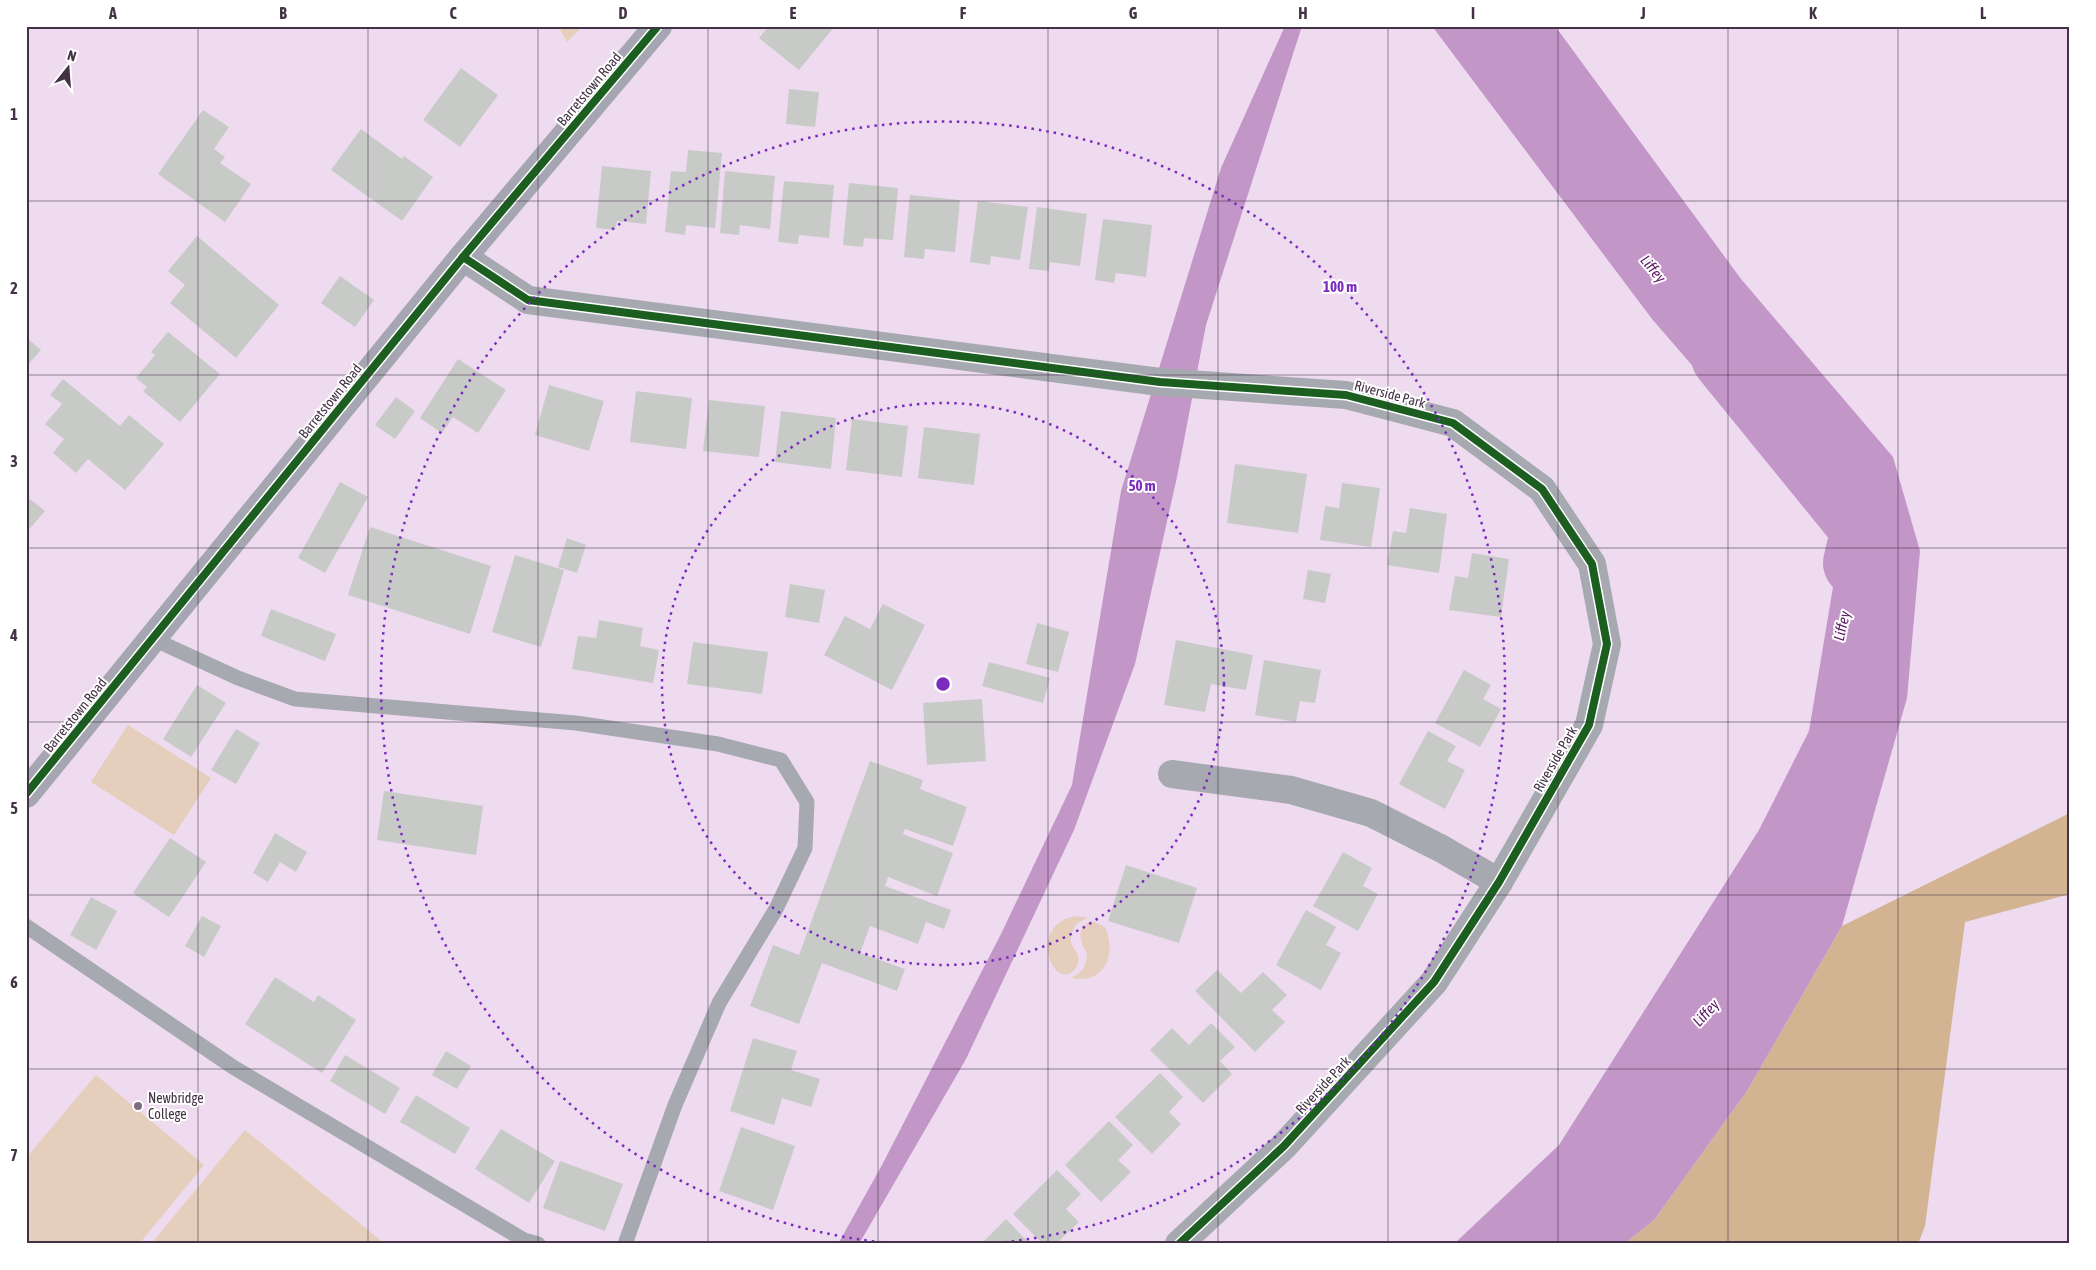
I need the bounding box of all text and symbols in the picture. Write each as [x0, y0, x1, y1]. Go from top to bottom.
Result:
text: A [108, 4, 117, 22]
text: B [279, 4, 287, 22]
text: C [449, 4, 457, 22]
text: D [619, 4, 628, 22]
text: E [790, 4, 797, 22]
text: F [960, 4, 967, 22]
text: G [1129, 4, 1138, 22]
text: H [1298, 4, 1308, 22]
text: I [1471, 4, 1475, 22]
text: J [1639, 4, 1646, 22]
text: K [1809, 4, 1817, 22]
text: L [1980, 4, 1987, 22]
north arrow [42, 42, 92, 92]
text: N [66, 47, 78, 64]
street label: Barretstown Road [554, 49, 624, 129]
text: 1 [10, 105, 18, 123]
water label: Liffey [1637, 252, 1670, 286]
text: 100 m [1323, 278, 1357, 295]
text: 2 [10, 279, 18, 297]
street label: Barretstown Road [295, 361, 365, 441]
street label: Riverside Park [1353, 377, 1427, 411]
text: 3 [10, 452, 18, 470]
text: 50 m [1129, 477, 1156, 494]
water label: Liffey [1830, 608, 1853, 643]
text: 4 [9, 626, 18, 644]
street label: Barretstown Road [40, 675, 110, 755]
centre of rings [934, 675, 952, 693]
street label: Riverside Park [1530, 723, 1580, 795]
text: 5 [10, 799, 18, 817]
text: 6 [10, 973, 18, 991]
water label: Liffey [1689, 995, 1723, 1030]
street label: Riverside Park [1292, 1053, 1354, 1117]
place label: Newbridge College [148, 1090, 204, 1122]
marker: Newbridge College [132, 1100, 144, 1112]
text: 7 [10, 1146, 18, 1164]

